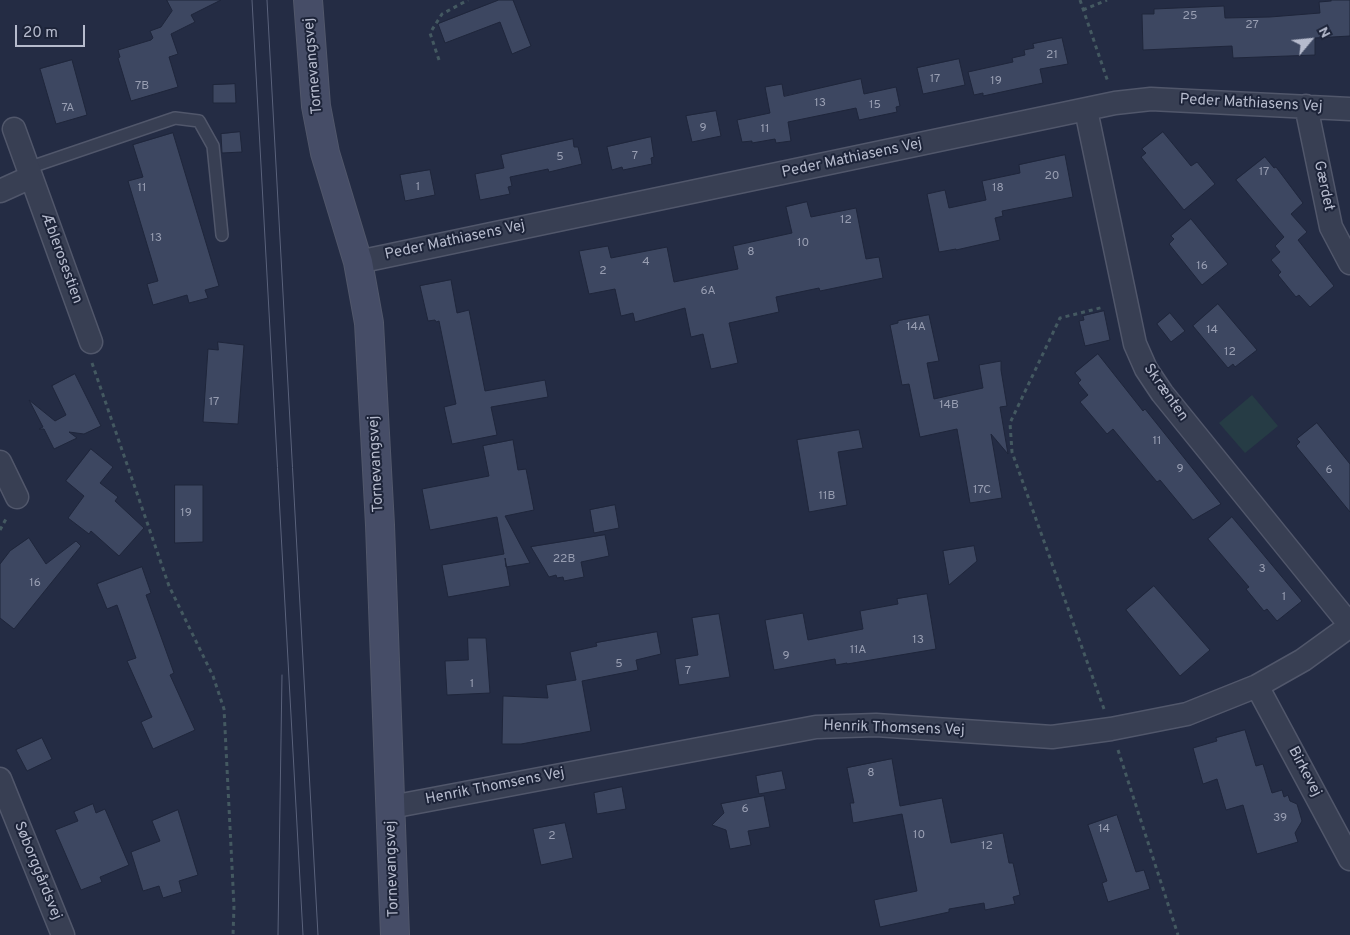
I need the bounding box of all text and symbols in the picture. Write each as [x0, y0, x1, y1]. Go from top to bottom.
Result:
house number: 25 [1183, 10, 1197, 24]
scale bar [18, 15, 88, 47]
north arrow [1285, 15, 1335, 65]
street label: Tornevangsvej [301, 17, 327, 115]
house number: 27 [1245, 19, 1259, 33]
text: 20 m [23, 24, 58, 43]
text: N [1314, 24, 1334, 41]
house number: 21 [1046, 49, 1058, 63]
house number: 17 [930, 73, 940, 87]
house number: 19 [990, 75, 1002, 89]
house number: 7B [135, 80, 149, 94]
street label: Peder Mathiasens Vej [1179, 91, 1323, 117]
house number: 13 [814, 97, 826, 111]
house number: 15 [869, 99, 881, 113]
house number: 7A [61, 102, 75, 116]
house number: 9 [699, 122, 707, 136]
house number: 11 [761, 123, 769, 137]
street label: Peder Mathiasens Vej [780, 135, 924, 183]
house number: 7 [632, 150, 638, 164]
house number: 5 [556, 151, 564, 165]
street label: Gærdet [1309, 159, 1337, 213]
house number: 17 [1259, 166, 1269, 180]
house number: 20 [1044, 170, 1060, 184]
house number: 1 [416, 181, 420, 195]
house number: 11 [138, 182, 146, 196]
house number: 18 [992, 182, 1004, 196]
street label: Æblerosestien [36, 211, 86, 307]
house number: 12 [840, 214, 852, 228]
street label: Peder Mathiasens Vej [383, 217, 527, 265]
house number: 13 [150, 232, 162, 246]
house number: 10 [797, 237, 809, 251]
house number: 8 [747, 246, 755, 260]
house number: 4 [642, 256, 650, 270]
house number: 16 [1196, 260, 1208, 274]
house number: 2 [599, 265, 607, 279]
house number: 6A [700, 285, 716, 299]
house number: 14A [906, 321, 926, 335]
house number: 14 [1206, 324, 1218, 338]
house number: 12 [1224, 346, 1236, 360]
street label: Skrænten [1139, 361, 1191, 425]
house number: 17 [209, 396, 219, 410]
house number: 14B [939, 399, 959, 413]
street label: Tornevangsvej [365, 415, 389, 513]
house number: 11 [1153, 435, 1161, 449]
house number: 9 [1176, 463, 1184, 477]
house number: 6 [1325, 464, 1333, 478]
house number: 17C [973, 484, 991, 498]
house number: 11B [819, 490, 835, 504]
house number: 19 [180, 507, 192, 521]
house number: 22B [553, 553, 575, 567]
house number: 3 [1258, 563, 1266, 577]
house number: 16 [29, 577, 41, 591]
house number: 1 [1282, 591, 1286, 605]
house number: 13 [912, 634, 924, 648]
house number: 11A [850, 644, 866, 658]
house number: 9 [782, 650, 790, 664]
house number: 5 [615, 658, 623, 672]
house number: 7 [685, 665, 691, 679]
house number: 1 [470, 678, 474, 692]
street label: Henrik Thomsens Vej [823, 718, 965, 740]
street label: Birkevej [1283, 744, 1325, 800]
street label: Henrik Thomsens Vej [424, 765, 566, 809]
house number: 8 [867, 767, 875, 781]
house number: 6 [741, 803, 749, 817]
house number: 39 [1273, 812, 1287, 826]
street label: Søborggårdsvej [9, 819, 65, 923]
street label: Tornevangsvej [382, 820, 404, 918]
house number: 14 [1098, 823, 1110, 837]
house number: 10 [913, 829, 925, 843]
house number: 2 [548, 830, 556, 844]
house number: 12 [981, 840, 993, 854]

